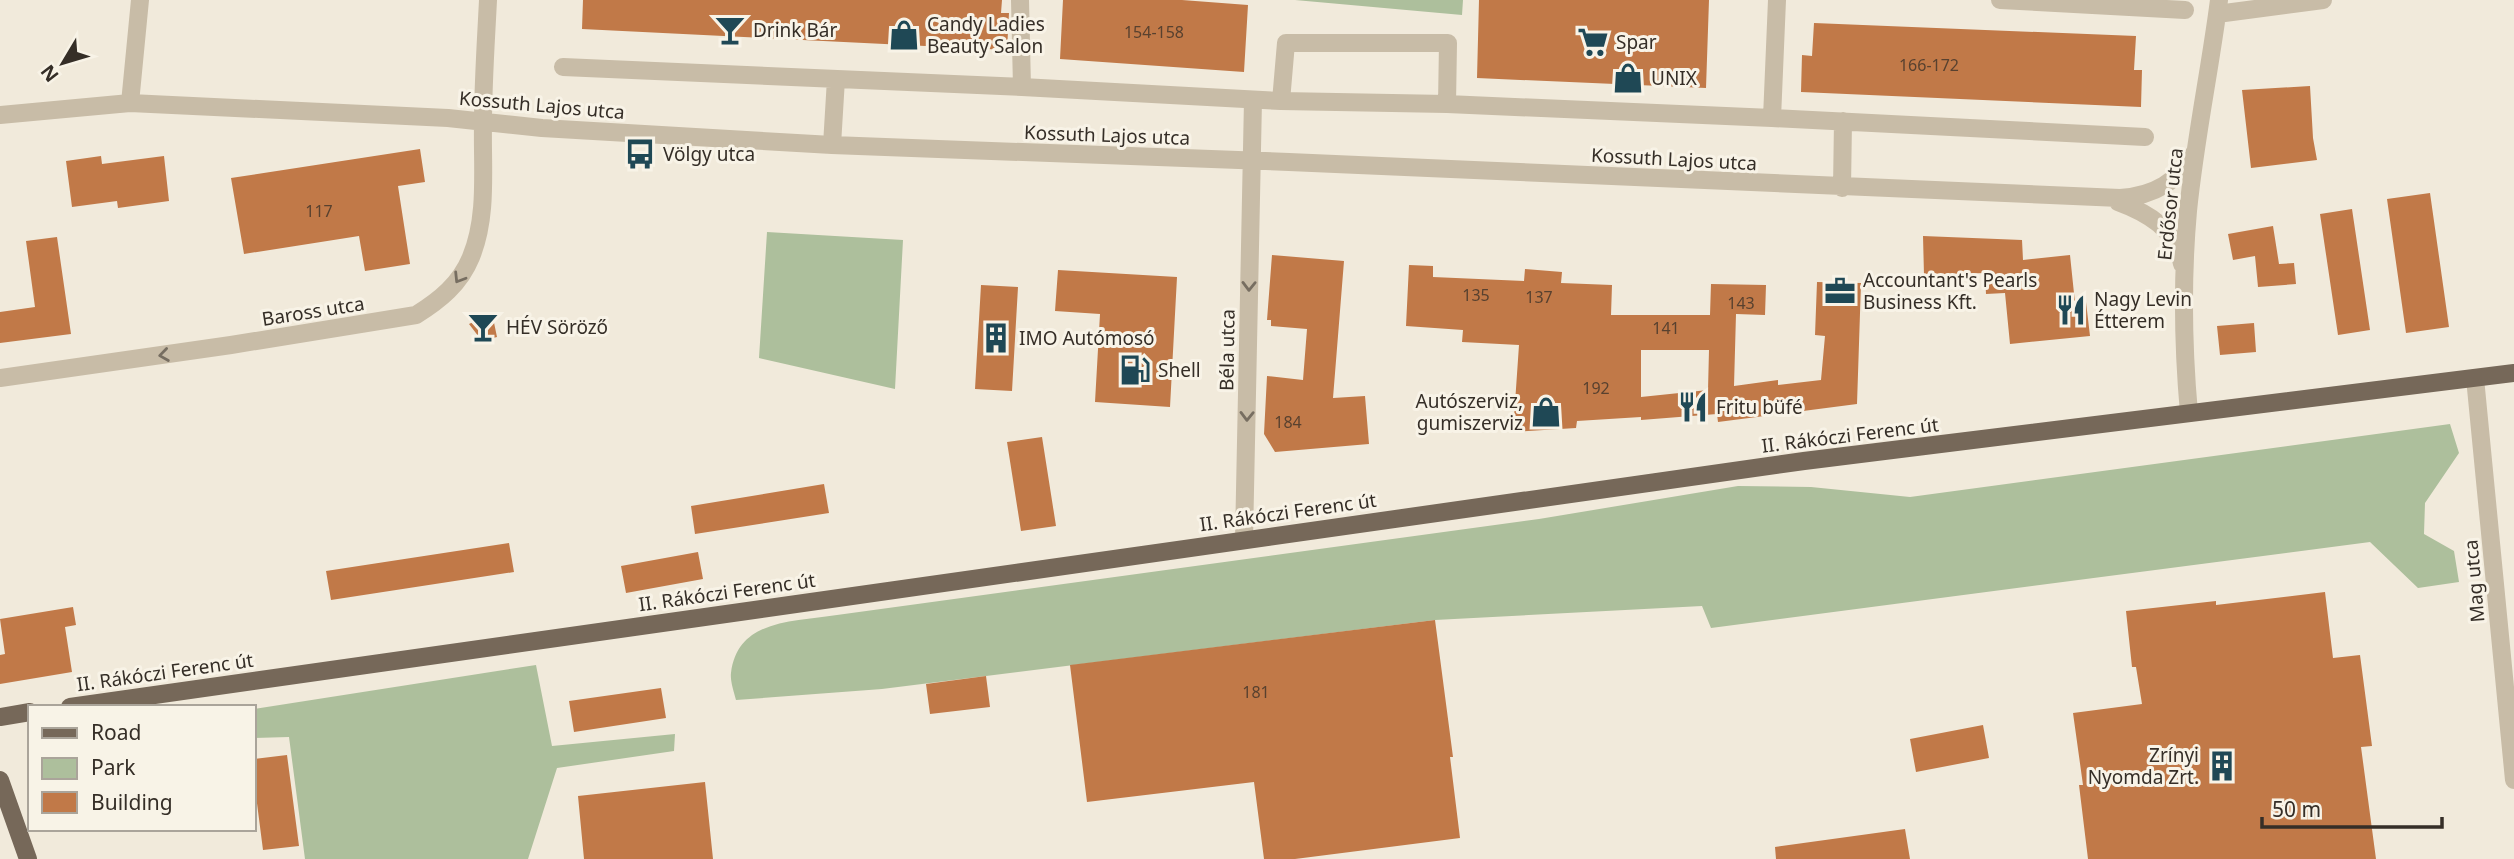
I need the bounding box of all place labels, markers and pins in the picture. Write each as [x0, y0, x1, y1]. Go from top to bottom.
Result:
place label: Candy Ladies Beauty Salon [927, 11, 1045, 59]
bar icon: Drink Bár [713, 13, 747, 47]
place label: Drink Bár [753, 17, 837, 43]
shop icon: Candy Ladies Beauty Salon [887, 18, 921, 52]
supermarket icon: Spar [1576, 25, 1610, 59]
place label: Spar [1616, 29, 1657, 55]
shop icon: UNIX [1611, 61, 1645, 95]
place label: UNIX [1651, 65, 1698, 91]
bus stop icon: Völgy utca [623, 137, 657, 171]
place label: Völgy utca [663, 141, 755, 167]
place label: Accountant's Pearls Business Kft. [1863, 267, 2037, 315]
office icon: Accountant's Pearls Business Kft. [1823, 274, 1857, 308]
place label: Nagy Levin Étterem [2094, 286, 2192, 334]
restaurant icon: Nagy Levin Étterem [2054, 293, 2088, 327]
bar icon: HÉV Söröző [466, 310, 500, 344]
place label: HÉV Söröző [506, 314, 608, 340]
building icon: IMO Autómosó [979, 321, 1013, 355]
place label: IMO Autómosó [1019, 325, 1155, 351]
fuel station icon: Shell [1118, 353, 1152, 387]
place label: Shell [1158, 357, 1201, 383]
place label: Autószerviz, gumiszerviz [1416, 388, 1523, 436]
restaurant icon: Fritu büfé [1676, 390, 1710, 424]
place label: Fritu büfé [1716, 394, 1803, 420]
shop icon: Autószerviz, gumiszerviz [1529, 395, 1563, 429]
place label: Zrínyi Nyomda Zrt. [2088, 742, 2199, 790]
building icon: Zrínyi Nyomda Zrt. [2205, 749, 2239, 783]

